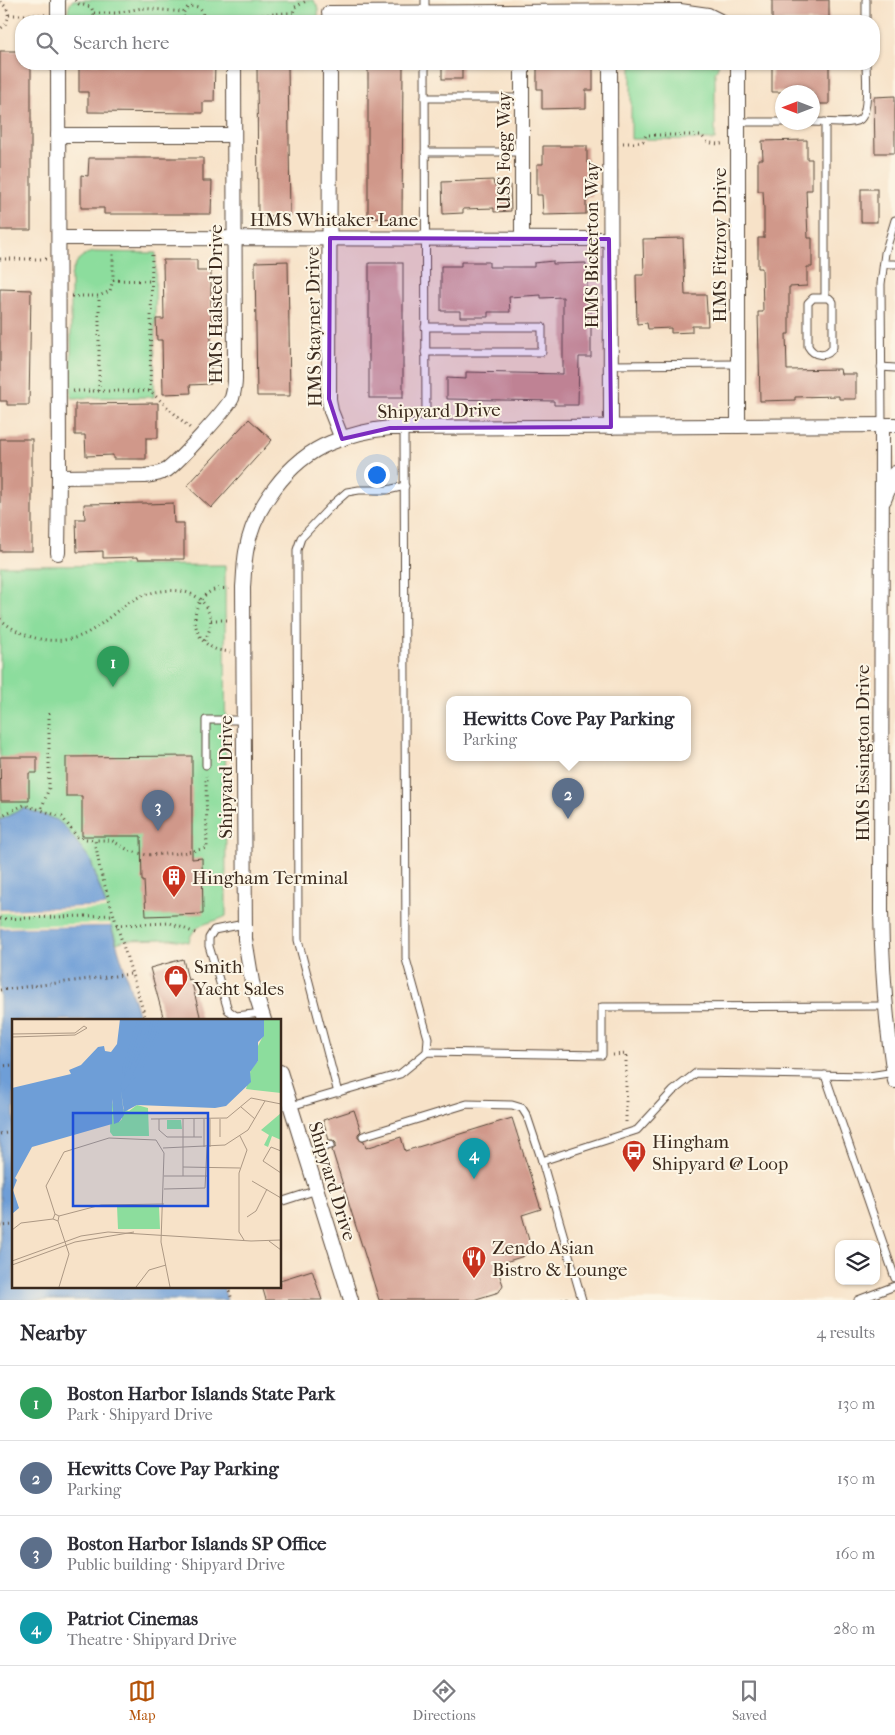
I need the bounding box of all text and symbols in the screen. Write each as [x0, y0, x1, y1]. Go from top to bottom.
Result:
search box [15, 15, 880, 70]
icon: search [33, 29, 61, 57]
text: Search here [73, 32, 169, 54]
north arrow [775, 85, 820, 130]
street label: USS Fogg Way [493, 91, 515, 210]
street label: HMS Bickerton Way [581, 161, 603, 328]
street label: HMS Fitzroy Drive [709, 168, 731, 322]
street label: HMS Whitaker Lane [250, 209, 418, 231]
street label: HMS Halsted Drive [205, 224, 227, 384]
street label: HMS Stayner Drive [302, 247, 326, 407]
street label: Shipyard Drive [377, 399, 501, 423]
your location [364, 462, 390, 488]
pin: 1 [97, 646, 129, 687]
street label: HMS Essington Drive [852, 665, 874, 841]
popup [446, 696, 691, 761]
text: Hewitts Cove Pay Parking [463, 708, 674, 730]
street label: Shipyard Drive [215, 715, 237, 839]
text: Parking [463, 730, 517, 749]
pin: 2 [552, 778, 584, 819]
pin: 3 [142, 790, 174, 831]
building icon: Hingham Terminal [161, 864, 187, 898]
place label: Hingham Terminal [192, 867, 348, 889]
place label: Smith Yacht Sales [193, 956, 284, 1000]
shop icon: Smith Yacht Sales [163, 964, 189, 998]
inset map [12, 1019, 281, 1288]
street label: Shipyard Drive [303, 1119, 361, 1243]
place label: Hingham Shipyard @ Loop [652, 1131, 788, 1175]
pin: 4 [458, 1138, 490, 1179]
bus stop icon: Hingham Shipyard @ Loop [621, 1139, 647, 1173]
place label: Zendo Asian Bistro & Lounge [492, 1237, 627, 1281]
map controls [835, 1240, 880, 1285]
button: layers [835, 1240, 880, 1285]
restaurant icon: Zendo Asian Bistro & Lounge [461, 1245, 487, 1279]
text: Nearby [20, 1321, 86, 1345]
text: 4 results [817, 1323, 875, 1342]
text: Boston Harbor Islands State Park [67, 1383, 335, 1405]
text: 1 [33, 1394, 39, 1413]
text: 130 m [837, 1394, 875, 1413]
text: Park · Shipyard Drive [67, 1405, 213, 1424]
text: Hewitts Cove Pay Parking [67, 1458, 279, 1480]
text: 2 [32, 1469, 40, 1488]
text: 150 m [837, 1469, 875, 1488]
text: Parking [67, 1480, 121, 1499]
text: Boston Harbor Islands SP Office [67, 1533, 326, 1555]
text: 3 [33, 1544, 39, 1563]
text: 160 m [835, 1544, 875, 1563]
text: Public building · Shipyard Drive [67, 1555, 285, 1574]
text: Patriot Cinemas [67, 1608, 198, 1630]
text: 4 [31, 1619, 41, 1638]
text: 280 m [833, 1619, 875, 1638]
text: Theatre · Shipyard Drive [67, 1630, 237, 1649]
tab: Map [128, 1677, 156, 1724]
tab: Directions [413, 1677, 476, 1724]
tab: Saved [732, 1677, 767, 1724]

